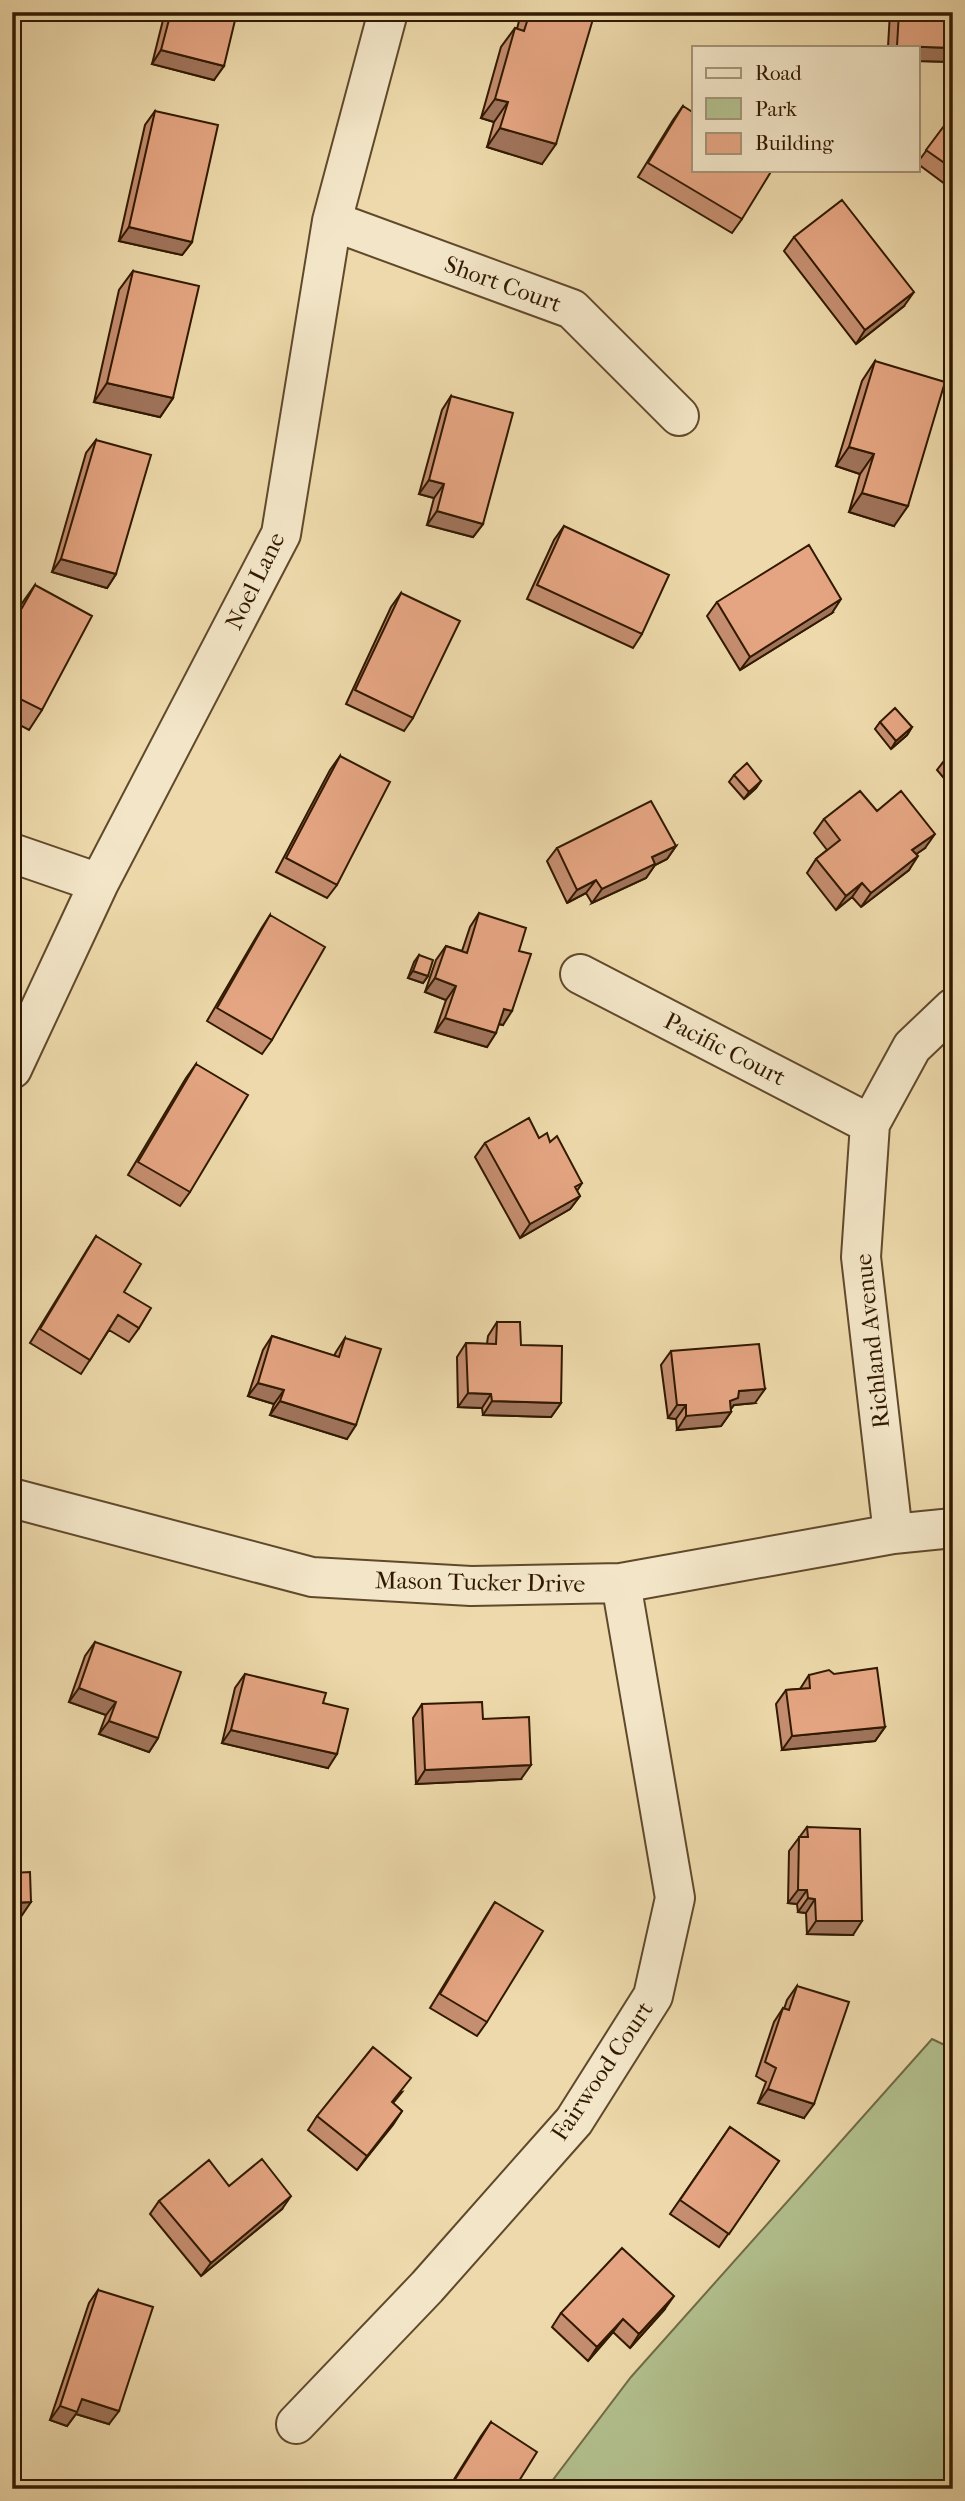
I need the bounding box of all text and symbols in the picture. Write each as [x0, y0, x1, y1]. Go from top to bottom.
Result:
legend [692, 46, 920, 172]
text: Road [755, 61, 802, 85]
text: Park [755, 97, 797, 121]
text: Building [755, 131, 834, 155]
street label: Short Court [441, 250, 566, 318]
street label: Noel Lane [219, 528, 291, 634]
street label: Pacific Court [660, 1006, 791, 1092]
street label: Richland Avenue [849, 1252, 895, 1430]
street label: Mason Tucker Drive [375, 1566, 586, 1598]
street label: Fairwood Court [545, 1996, 659, 2146]

